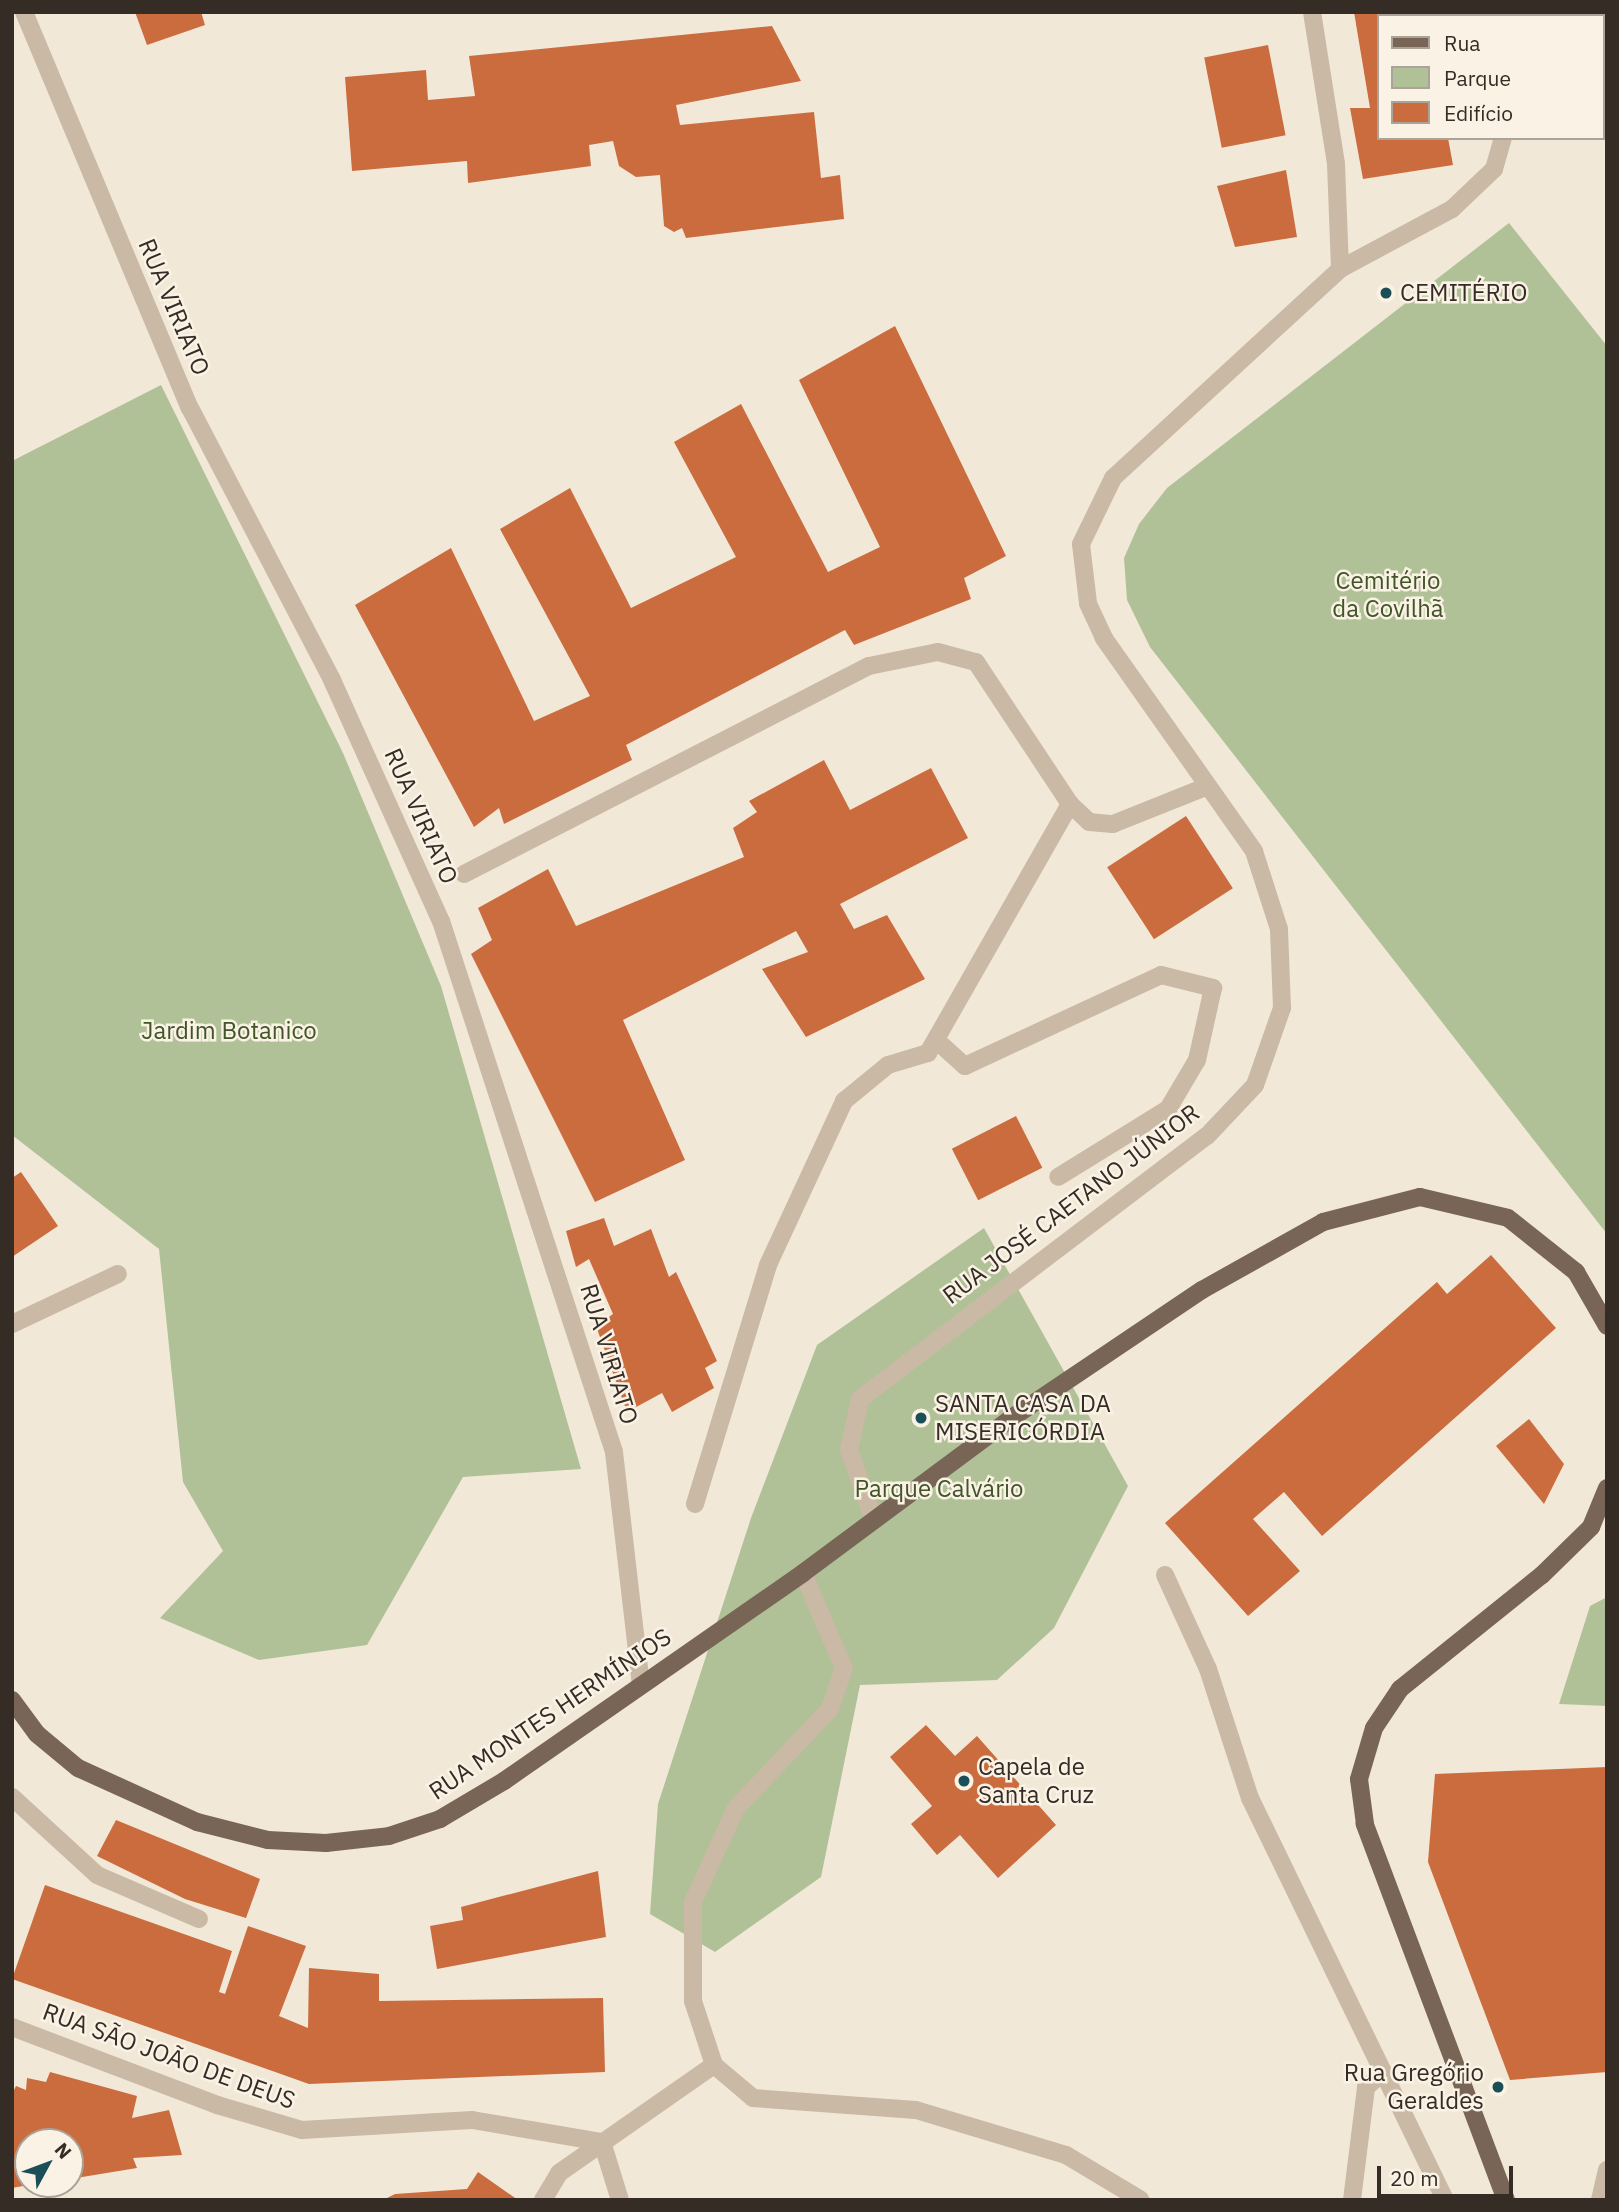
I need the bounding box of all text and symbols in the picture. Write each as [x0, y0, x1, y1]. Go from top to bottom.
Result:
legend [1378, 14, 1605, 140]
text: Rua [1444, 29, 1481, 57]
text: Parque [1444, 64, 1511, 92]
text: Edifício [1444, 99, 1513, 127]
street label: RUA VIRIATO [132, 234, 216, 380]
place label: CEMITÉRIO [1400, 279, 1527, 307]
marker: CEMITÉRIO [1378, 285, 1394, 301]
park label: Cemitério da Covilhã [1332, 567, 1444, 623]
street label: RUA VIRIATO [378, 744, 464, 888]
park label: Jardim Botanico [141, 1017, 317, 1045]
street label: RUA JOSÉ CAETANO JÚNIOR [937, 1098, 1205, 1310]
street label: RUA VIRIATO [574, 1280, 644, 1428]
place label: SANTA CASA DA MISERICÓRDIA [935, 1390, 1111, 1446]
marker: SANTA CASA DA MISERICÓRDIA [913, 1410, 929, 1426]
park label: Parque Calvário [855, 1475, 1023, 1503]
street label: RUA MONTES HERMÍNIOS [423, 1622, 677, 1806]
place label: Capela de Santa Cruz [978, 1753, 1094, 1809]
marker: Capela de Santa Cruz [956, 1773, 972, 1789]
street label: RUA SÃO JOÃO DE DEUS [39, 1997, 299, 2115]
place label: Rua Gregório Geraldes [1344, 2059, 1484, 2115]
marker: Rua Gregório Geraldes [1490, 2079, 1506, 2095]
north arrow [14, 2128, 84, 2198]
text: N [50, 2137, 77, 2164]
scale bar [1381, 2152, 1518, 2196]
text: 20 m [1390, 2164, 1439, 2192]

